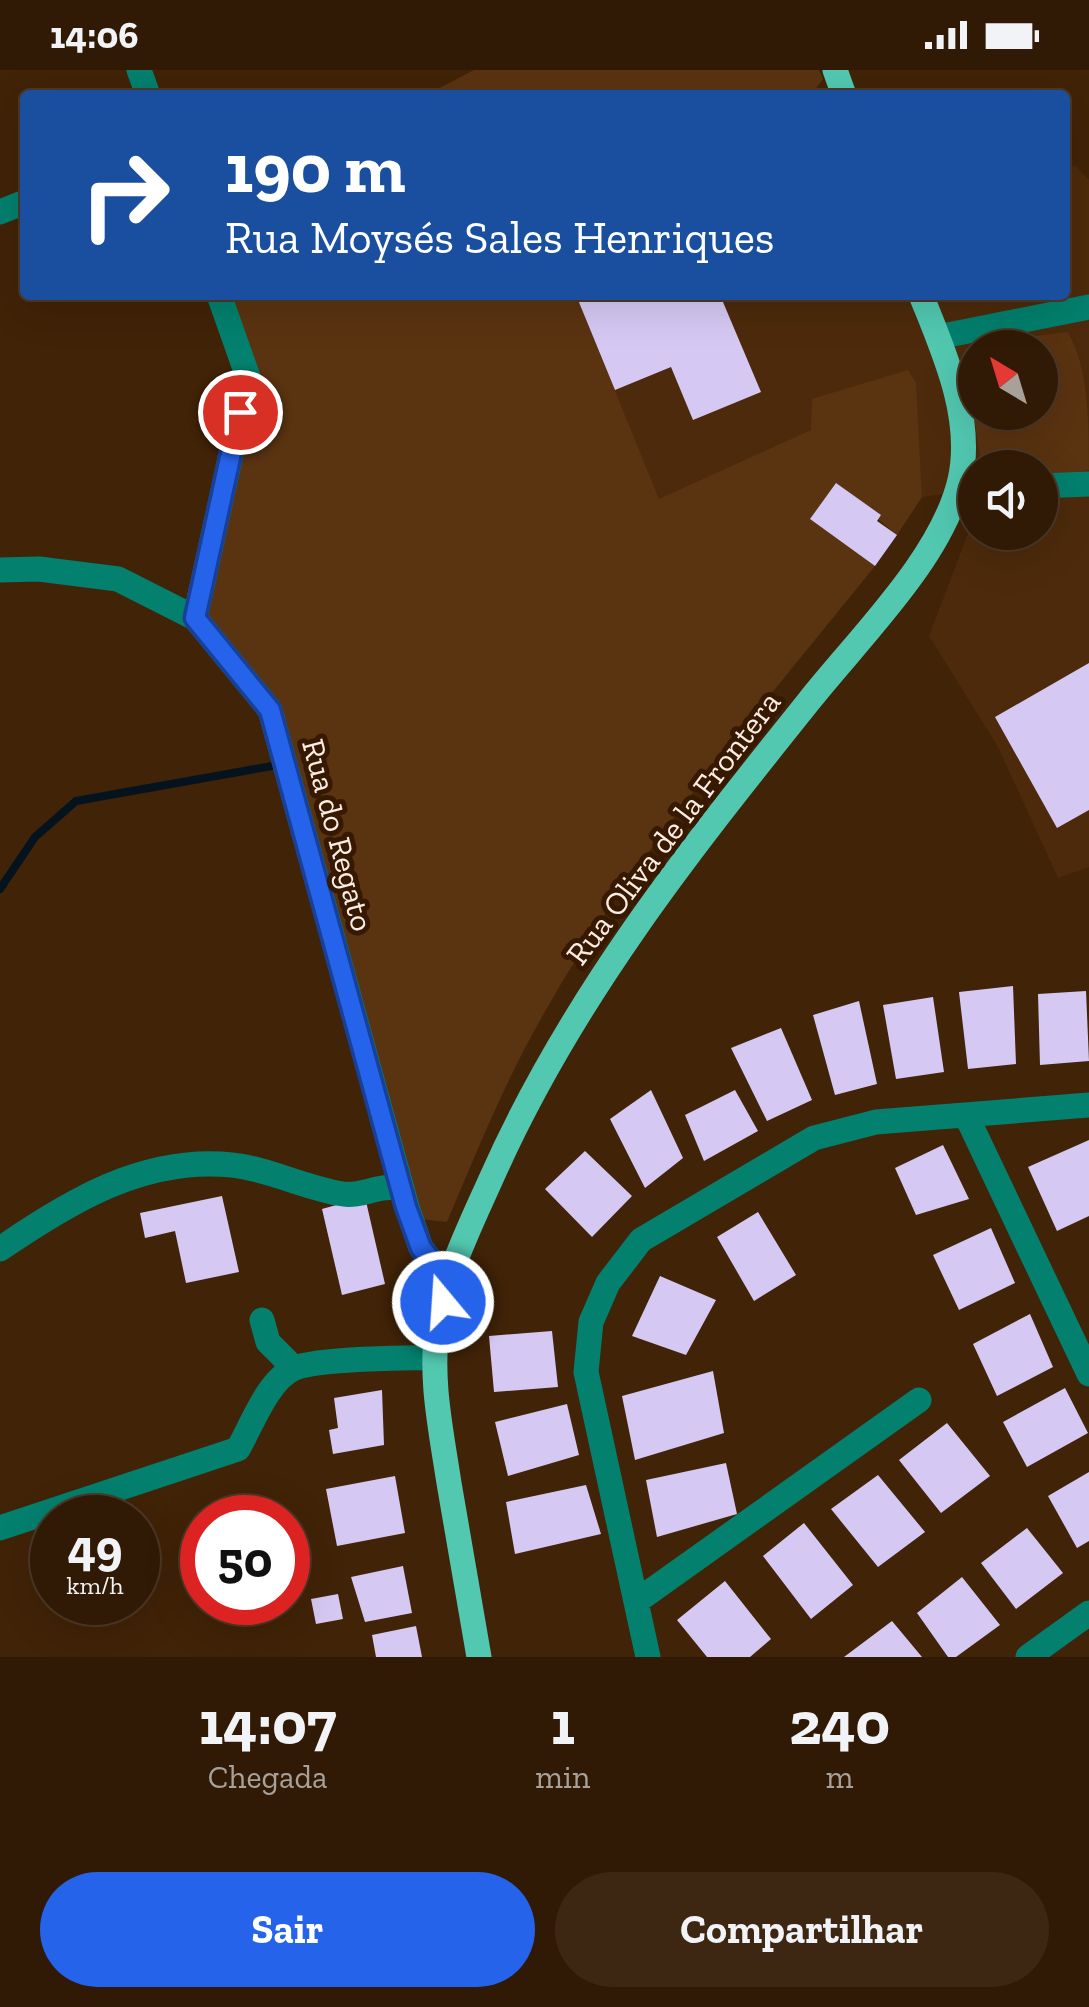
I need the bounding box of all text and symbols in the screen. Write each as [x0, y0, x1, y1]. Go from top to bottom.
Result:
text: 14:06 [50, 12, 139, 58]
text: 190 m [225, 126, 405, 210]
icon: right [60, 130, 190, 260]
text: Rua Moysés Sales Henriques [225, 211, 775, 265]
north arrow [958, 330, 1058, 430]
map controls [958, 330, 1058, 550]
pin [198, 370, 283, 455]
icon: arrive [213, 385, 268, 440]
button: sound [958, 450, 1058, 550]
street label: Rua Oliva de la Frontera [558, 684, 788, 972]
street label: Rua do Regato [294, 735, 382, 935]
position arrow [391, 1250, 495, 1354]
speed limit sign: 50 [180, 1495, 310, 1625]
text: 49 [67, 1518, 123, 1578]
text: km/h [66, 1570, 124, 1600]
text: 14:07 [199, 1687, 336, 1759]
text: 1 [551, 1687, 575, 1759]
text: 240 [789, 1687, 890, 1759]
text: Chegada [208, 1758, 328, 1796]
text: min [535, 1758, 590, 1796]
text: m [826, 1758, 853, 1796]
button: Sair [40, 1872, 535, 1987]
button: Compartilhar [555, 1872, 1049, 1987]

